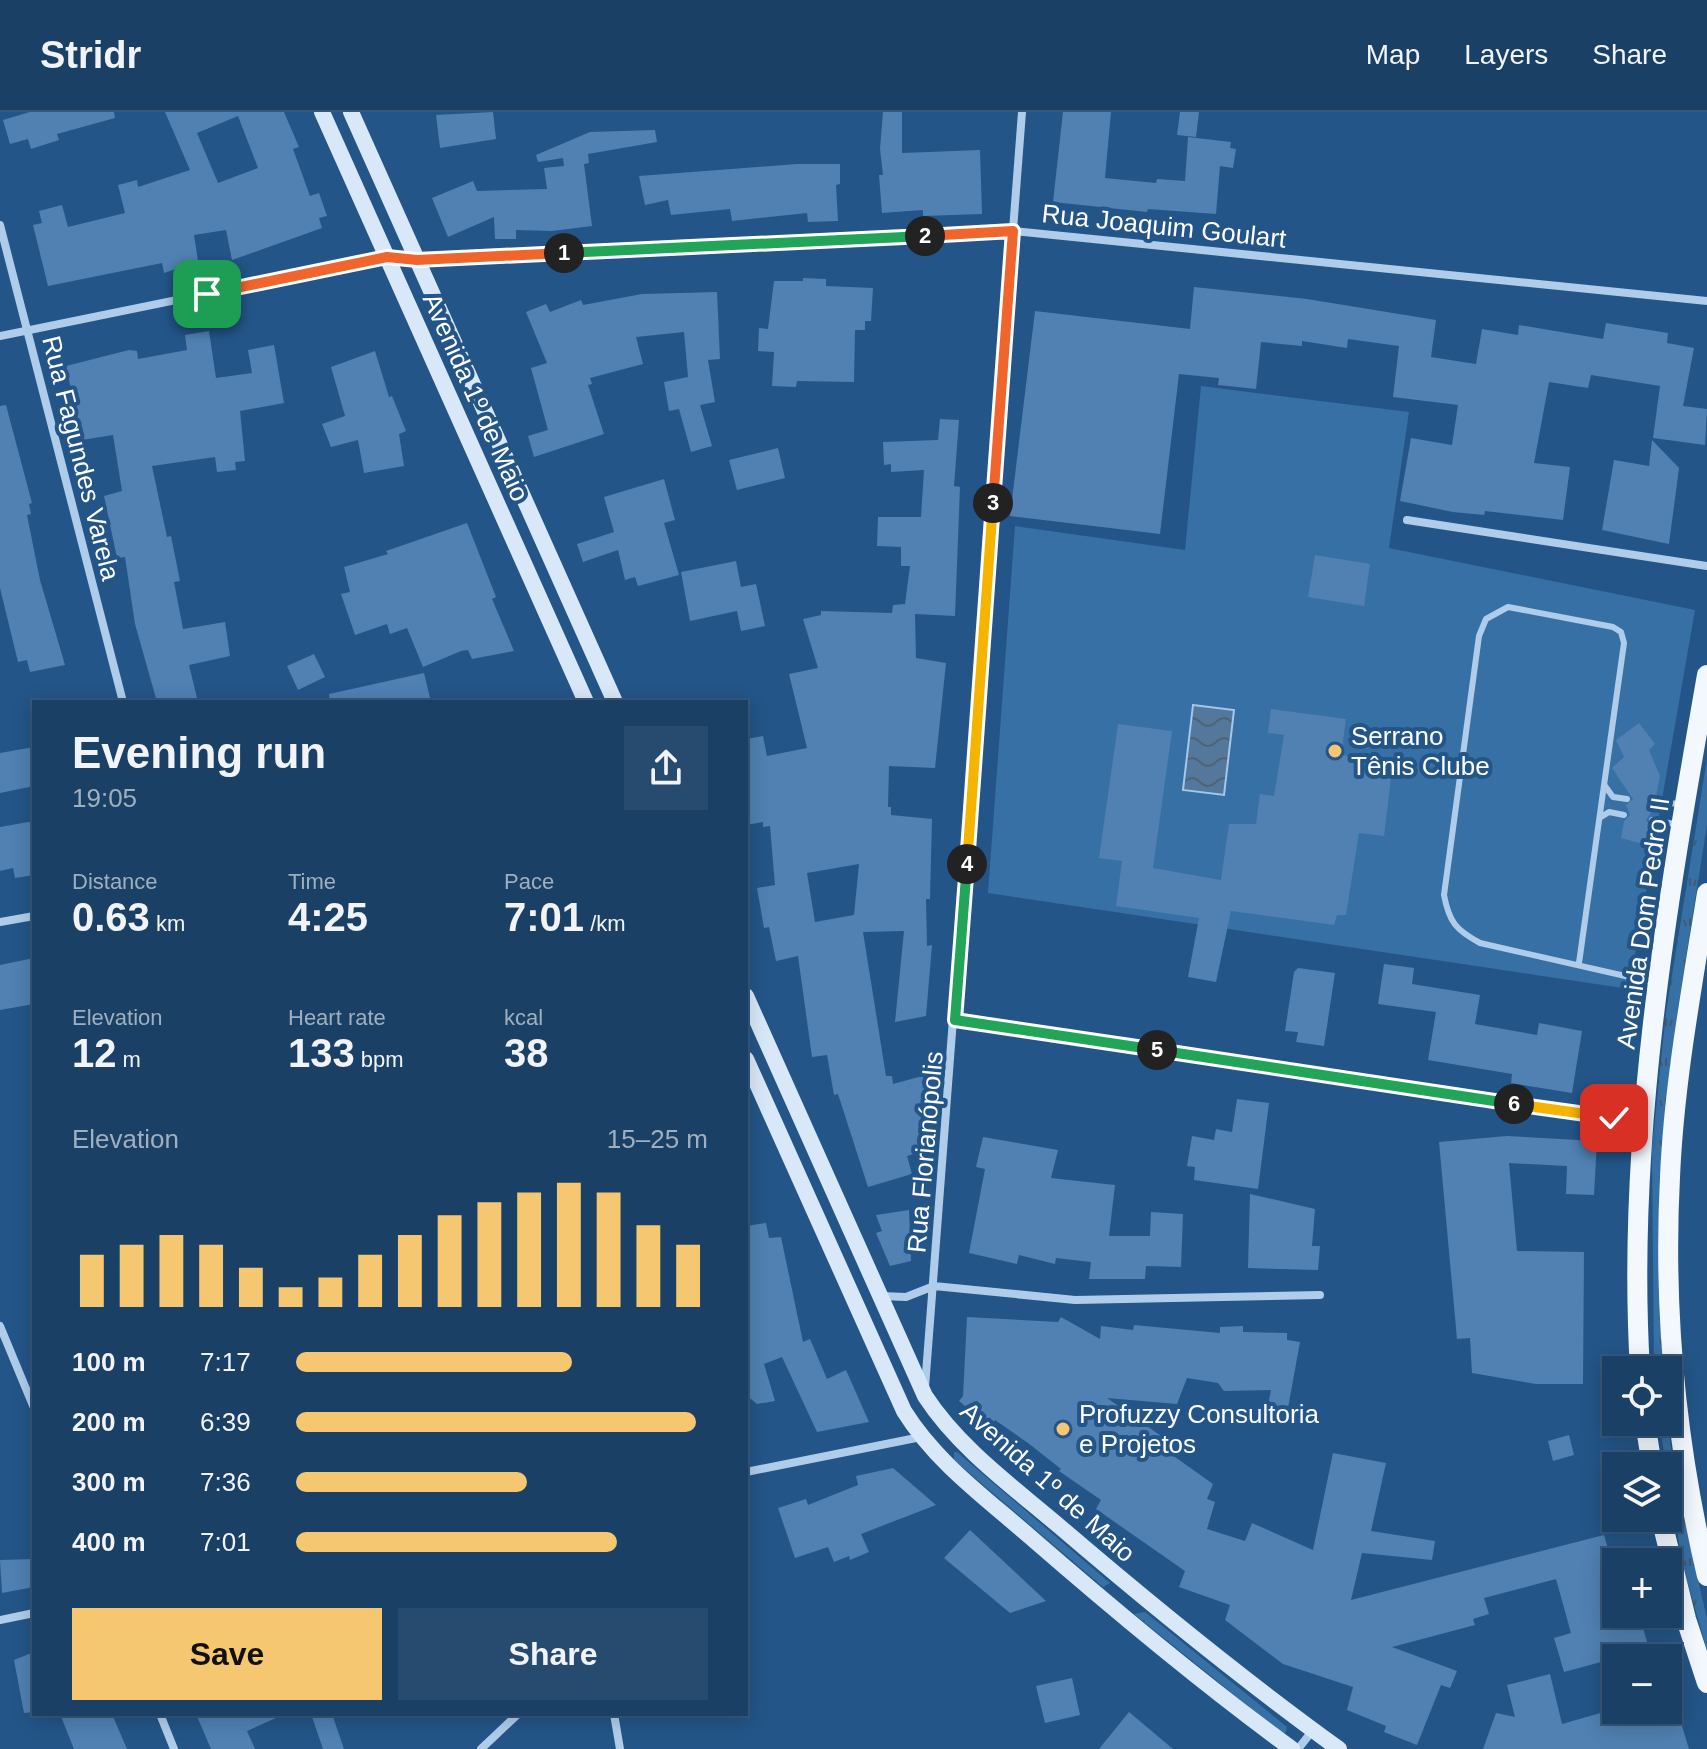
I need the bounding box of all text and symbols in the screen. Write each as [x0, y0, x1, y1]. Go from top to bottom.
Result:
text: Stridr [40, 34, 141, 76]
text: Map [1366, 39, 1420, 70]
text: Layers [1464, 39, 1548, 70]
text: Share [1592, 39, 1667, 70]
street label: Rua Joaquim Goulart [1040, 198, 1289, 254]
pin: 2 [905, 216, 945, 256]
text: 2 [919, 223, 931, 248]
pin: 1 [544, 233, 584, 273]
text: 1 [558, 240, 570, 265]
pin [173, 260, 241, 328]
icon: arrive [185, 272, 229, 316]
street label: Avenida 1º de Maio [417, 288, 535, 506]
street label: Rua Fagundes Varela [36, 333, 126, 584]
pin: 3 [973, 483, 1013, 523]
text: 3 [987, 490, 999, 515]
place label: Serrano Tênis Clube [1351, 721, 1490, 781]
button: share [624, 726, 708, 810]
text: Evening run [72, 728, 326, 777]
marker: Serrano Tênis Clube [1326, 742, 1344, 760]
text: 19:05 [72, 783, 137, 813]
street label: Avenida Dom Pedro II [1610, 795, 1676, 1051]
pin: 4 [947, 844, 987, 884]
text: 4 [961, 851, 973, 876]
text: Distance [72, 869, 158, 894]
text: Time [288, 869, 336, 894]
text: Pace [504, 869, 554, 894]
text: 0.63 [72, 895, 150, 939]
text: 4:25 [288, 895, 368, 939]
text: 7:01 [504, 895, 584, 939]
text: km [150, 911, 185, 936]
text: /km [584, 911, 626, 936]
text: Elevation [72, 1005, 163, 1030]
text: Heart rate [288, 1005, 386, 1030]
text: kcal [504, 1005, 543, 1030]
pin: 5 [1137, 1030, 1177, 1070]
text: 12 [72, 1031, 117, 1075]
text: 133 [288, 1031, 355, 1075]
text: 38 [504, 1031, 549, 1075]
text: 5 [1151, 1037, 1163, 1062]
text: m [117, 1047, 141, 1072]
text: bpm [355, 1047, 404, 1072]
street label: Rua Florianópolis [901, 1050, 949, 1254]
pin: 6 [1494, 1084, 1534, 1124]
pin [1580, 1084, 1648, 1152]
text: 6 [1508, 1091, 1520, 1116]
icon: check [1592, 1096, 1636, 1140]
text: Elevation [72, 1124, 179, 1154]
text: 15–25 m [607, 1124, 708, 1154]
text: 100 m [72, 1347, 146, 1377]
text: 7:17 [200, 1347, 251, 1377]
map controls [1602, 1356, 1682, 1724]
button: locate [1602, 1356, 1682, 1436]
street label: Avenida 1º de Maio [955, 1396, 1141, 1568]
place label: Profuzzy Consultoria e Projetos [1079, 1399, 1319, 1459]
text: 200 m [72, 1407, 146, 1437]
text: 6:39 [200, 1407, 251, 1437]
marker: Profuzzy Consultoria e Projetos [1054, 1420, 1072, 1438]
button: layers [1602, 1452, 1682, 1532]
text: 300 m [72, 1467, 146, 1497]
text: 7:36 [200, 1467, 251, 1497]
text: 400 m [72, 1527, 146, 1557]
text: 7:01 [200, 1527, 251, 1557]
button: + [1602, 1548, 1682, 1628]
button: Save [72, 1608, 382, 1700]
button: Share [398, 1608, 708, 1700]
button: − [1602, 1644, 1682, 1724]

